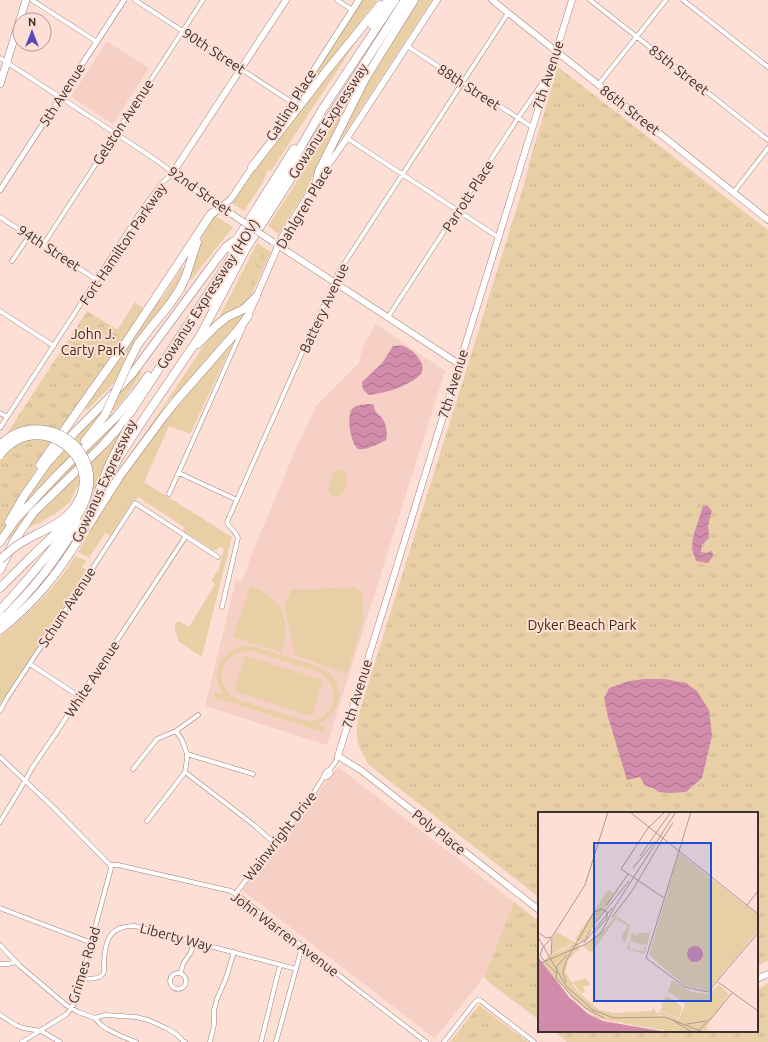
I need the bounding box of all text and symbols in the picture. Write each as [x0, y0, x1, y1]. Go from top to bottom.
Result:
north arrow [12, 12, 52, 52]
text: N [28, 16, 36, 28]
street label: 90th Street [180, 25, 249, 77]
street label: 7th Avenue [529, 38, 567, 112]
street label: 85th Street [646, 42, 713, 99]
street label: Gowanus Expressway [285, 60, 371, 182]
street label: 5th Avenue [36, 61, 88, 129]
street label: 88th Street [435, 61, 504, 113]
street label: Gatling Place [263, 66, 319, 144]
street label: Gelston Avenue [89, 76, 157, 168]
street label: 86th Street [597, 82, 664, 139]
street label: Parrott Place [439, 157, 497, 235]
street label: Dahlgren Place [273, 162, 335, 252]
street label: 92nd Street [165, 163, 235, 219]
street label: Fort Hamilton Parkway [76, 180, 170, 308]
street label: Gowanus Expressway (HOV) [153, 216, 263, 372]
street label: 94th Street [15, 222, 84, 274]
street label: Battery Avenue [296, 260, 352, 356]
park label: John J. Carty Park [61, 326, 125, 358]
street label: 7th Avenue [435, 347, 471, 421]
street label: Gowanus Expressway [68, 417, 140, 545]
street label: Schum Avenue [35, 564, 99, 650]
park label: Dyker Beach Park [527, 617, 637, 633]
street label: White Avenue [61, 638, 123, 720]
street label: 7th Avenue [339, 657, 375, 731]
street label: Wainwright Drive [240, 788, 320, 884]
street label: Poly Place [409, 806, 469, 858]
inset map [538, 812, 758, 1032]
street label: John Warren Avenue [228, 888, 342, 980]
street label: Liberty Way [138, 920, 214, 954]
street label: Grimes Road [65, 925, 103, 1005]

